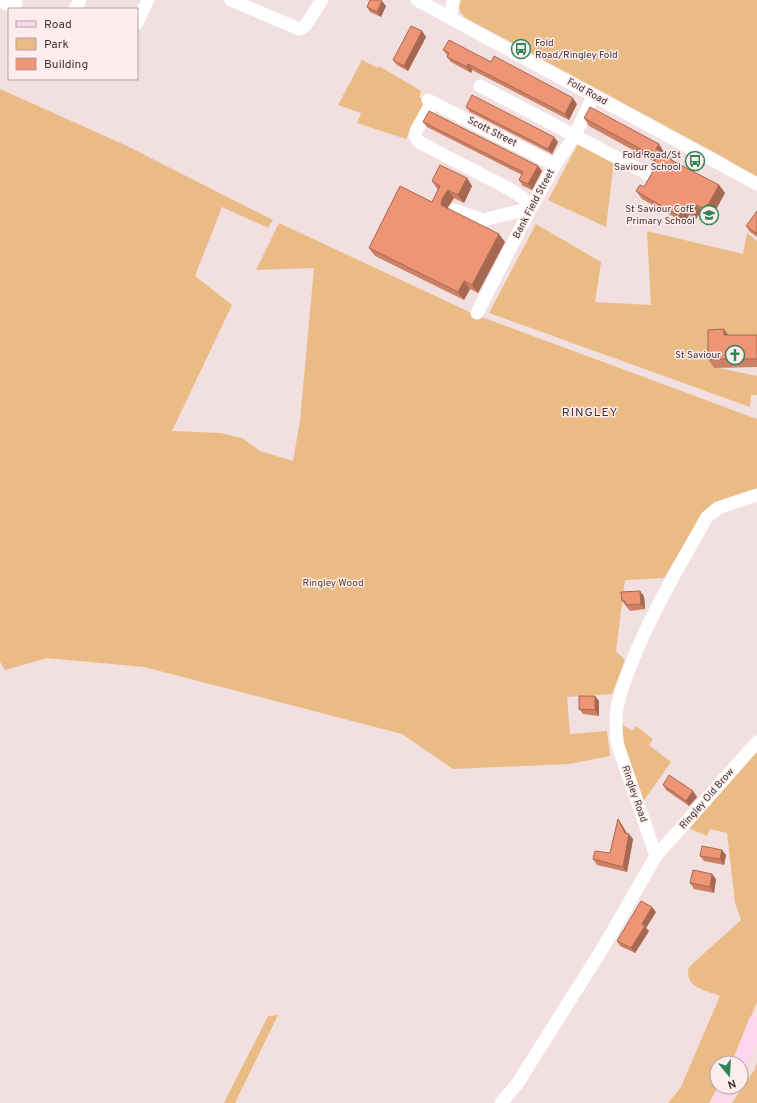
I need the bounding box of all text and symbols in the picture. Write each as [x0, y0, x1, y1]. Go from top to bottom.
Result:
legend [8, 8, 138, 80]
text: Road [44, 17, 72, 33]
text: Park [44, 37, 69, 53]
place label: Fold Road/Ringley Fold [535, 37, 618, 62]
bus stop icon: Fold Road/Ringley Fold [510, 38, 532, 60]
text: Building [44, 57, 88, 73]
street label: Fold Road [565, 76, 609, 108]
street label: Scott Street [465, 114, 519, 150]
place label: Fold Road/St Saviour School [614, 149, 681, 174]
bus stop icon: Fold Road/St Saviour School [684, 150, 706, 172]
street label: Bank Field Street [510, 167, 558, 241]
place label: St Saviour CofE Primary School [625, 203, 695, 228]
school or university icon: St Saviour CofE Primary School [698, 204, 720, 226]
church icon: St Saviour [724, 344, 746, 366]
place label: St Saviour [675, 349, 721, 362]
district label: RINGLEY [562, 405, 618, 421]
park label: Ringley Wood [302, 577, 364, 590]
street label: Ringley Road [618, 764, 650, 824]
street label: Ringley Old Brow [677, 766, 737, 832]
north arrow [709, 1055, 749, 1095]
text: N [726, 1076, 738, 1091]

